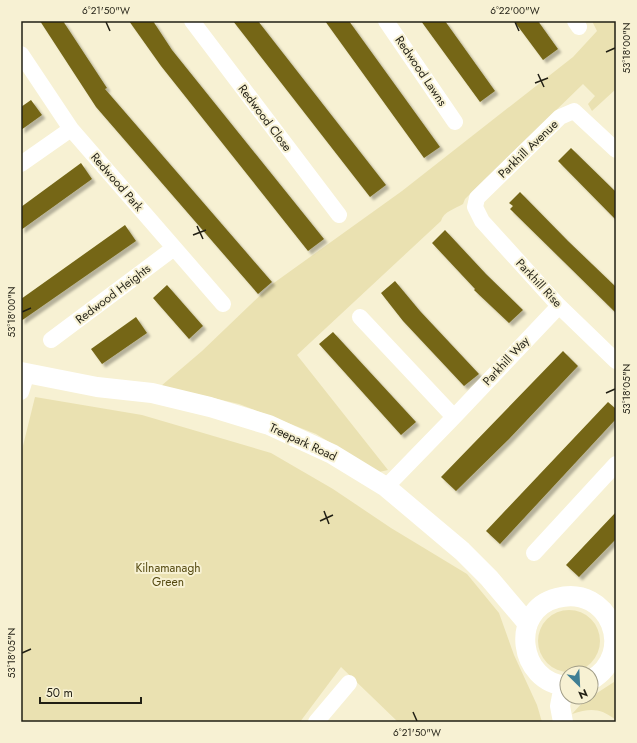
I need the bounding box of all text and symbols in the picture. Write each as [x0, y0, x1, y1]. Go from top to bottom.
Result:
text: 6°21'50"W [82, 3, 130, 18]
text: 6°22'00"W [490, 3, 540, 18]
text: 53°18'00"N [619, 22, 634, 74]
street label: Redwood Lawns [391, 32, 451, 110]
street label: Redwood Close [234, 81, 296, 155]
street label: Parkhill Avenue [494, 116, 562, 182]
street label: Redwood Park [86, 149, 148, 216]
street label: Parkhill Rise [512, 255, 566, 311]
street label: Redwood Heights [72, 260, 154, 328]
text: 53°18'00"N [4, 286, 19, 338]
street label: Parkhill Way [478, 332, 534, 390]
text: 53°18'05"N [619, 364, 634, 414]
street label: Treepark Road [266, 419, 340, 465]
park label: Kilnamanagh Green [135, 559, 201, 591]
text: 53°18'05"N [4, 628, 19, 678]
north arrow [559, 665, 599, 705]
scale bar [40, 679, 141, 705]
text: 50 m [46, 684, 73, 702]
text: N [576, 685, 590, 703]
text: 6°21'50"W [393, 725, 441, 740]

